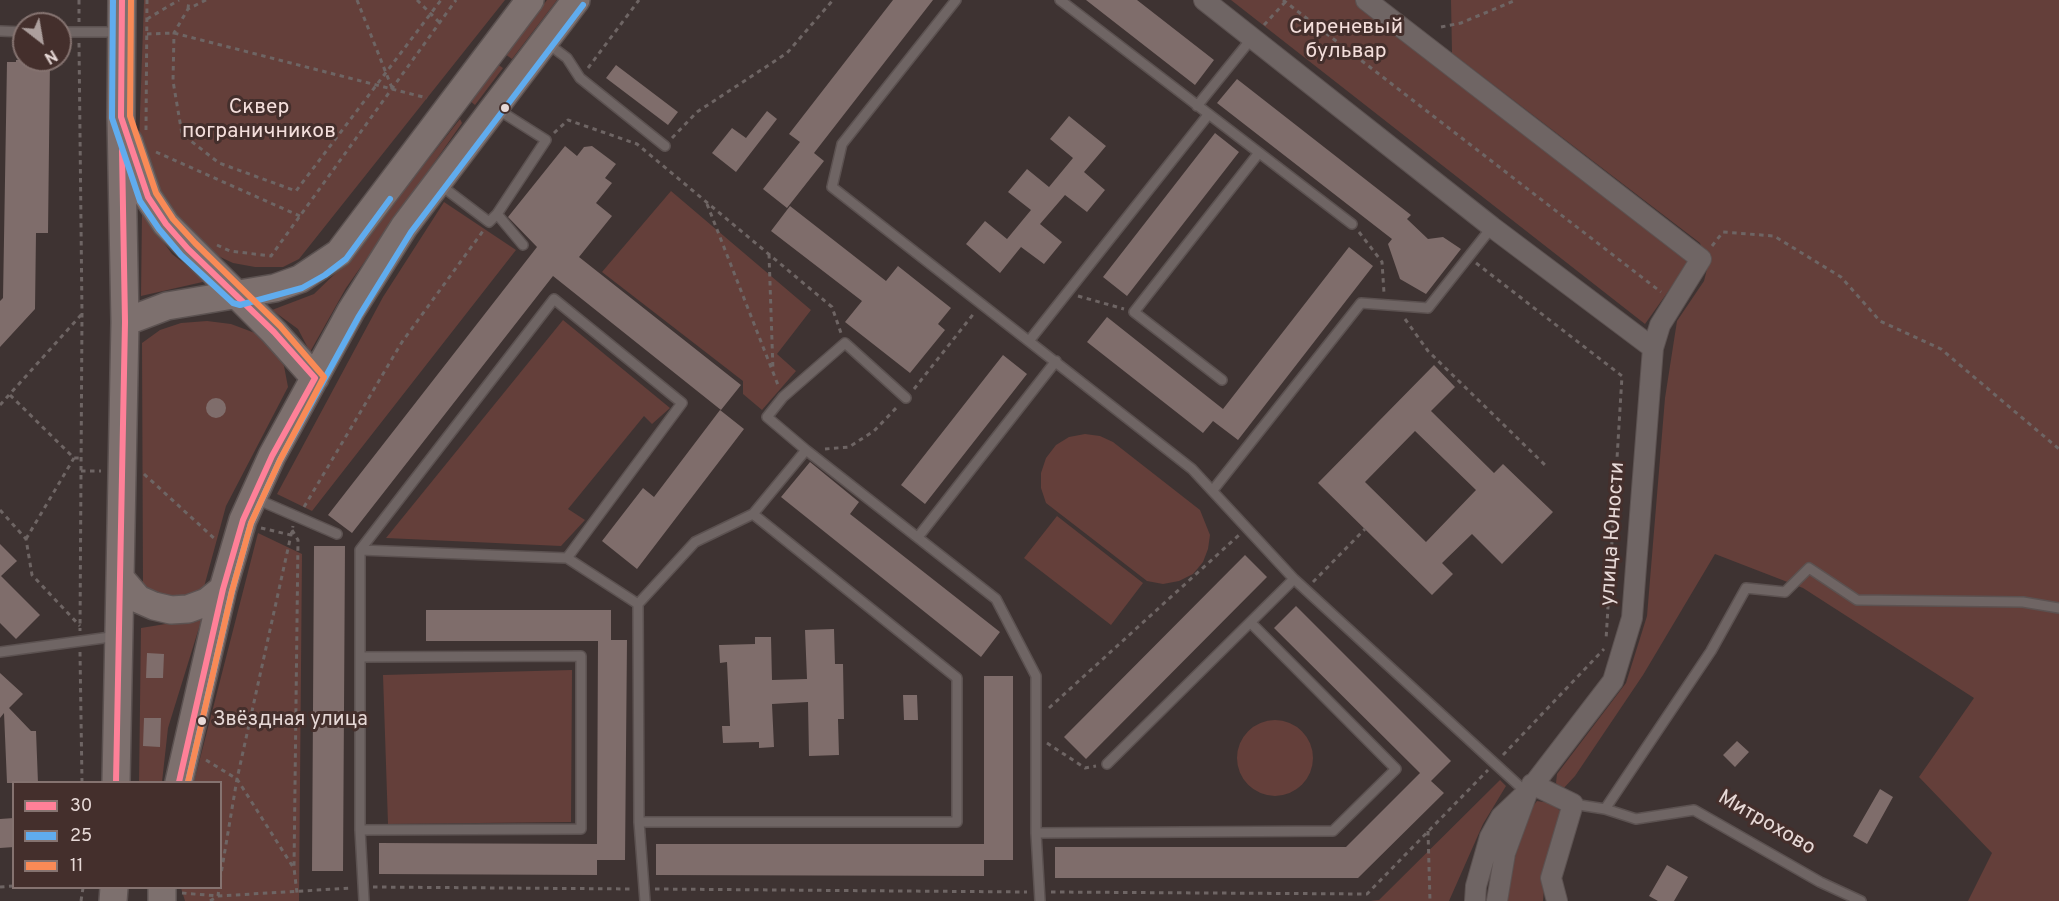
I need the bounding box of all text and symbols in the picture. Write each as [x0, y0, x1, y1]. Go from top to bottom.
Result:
north arrow [12, 12, 72, 72]
park label: Сиреневый бульвар [1289, 16, 1403, 66]
text: N [40, 44, 60, 67]
park label: Сквер пограничников [182, 96, 336, 146]
unlabelled marker [499, 102, 511, 114]
street label: улица Юности [1596, 461, 1632, 607]
place label: Звёздная улица [213, 709, 368, 733]
marker: Звёздная улица [196, 715, 208, 727]
legend [12, 781, 222, 889]
street label: Митрохово [1713, 786, 1819, 862]
text: 30 [70, 795, 92, 818]
text: 25 [70, 825, 92, 848]
text: 11 [70, 855, 83, 878]

